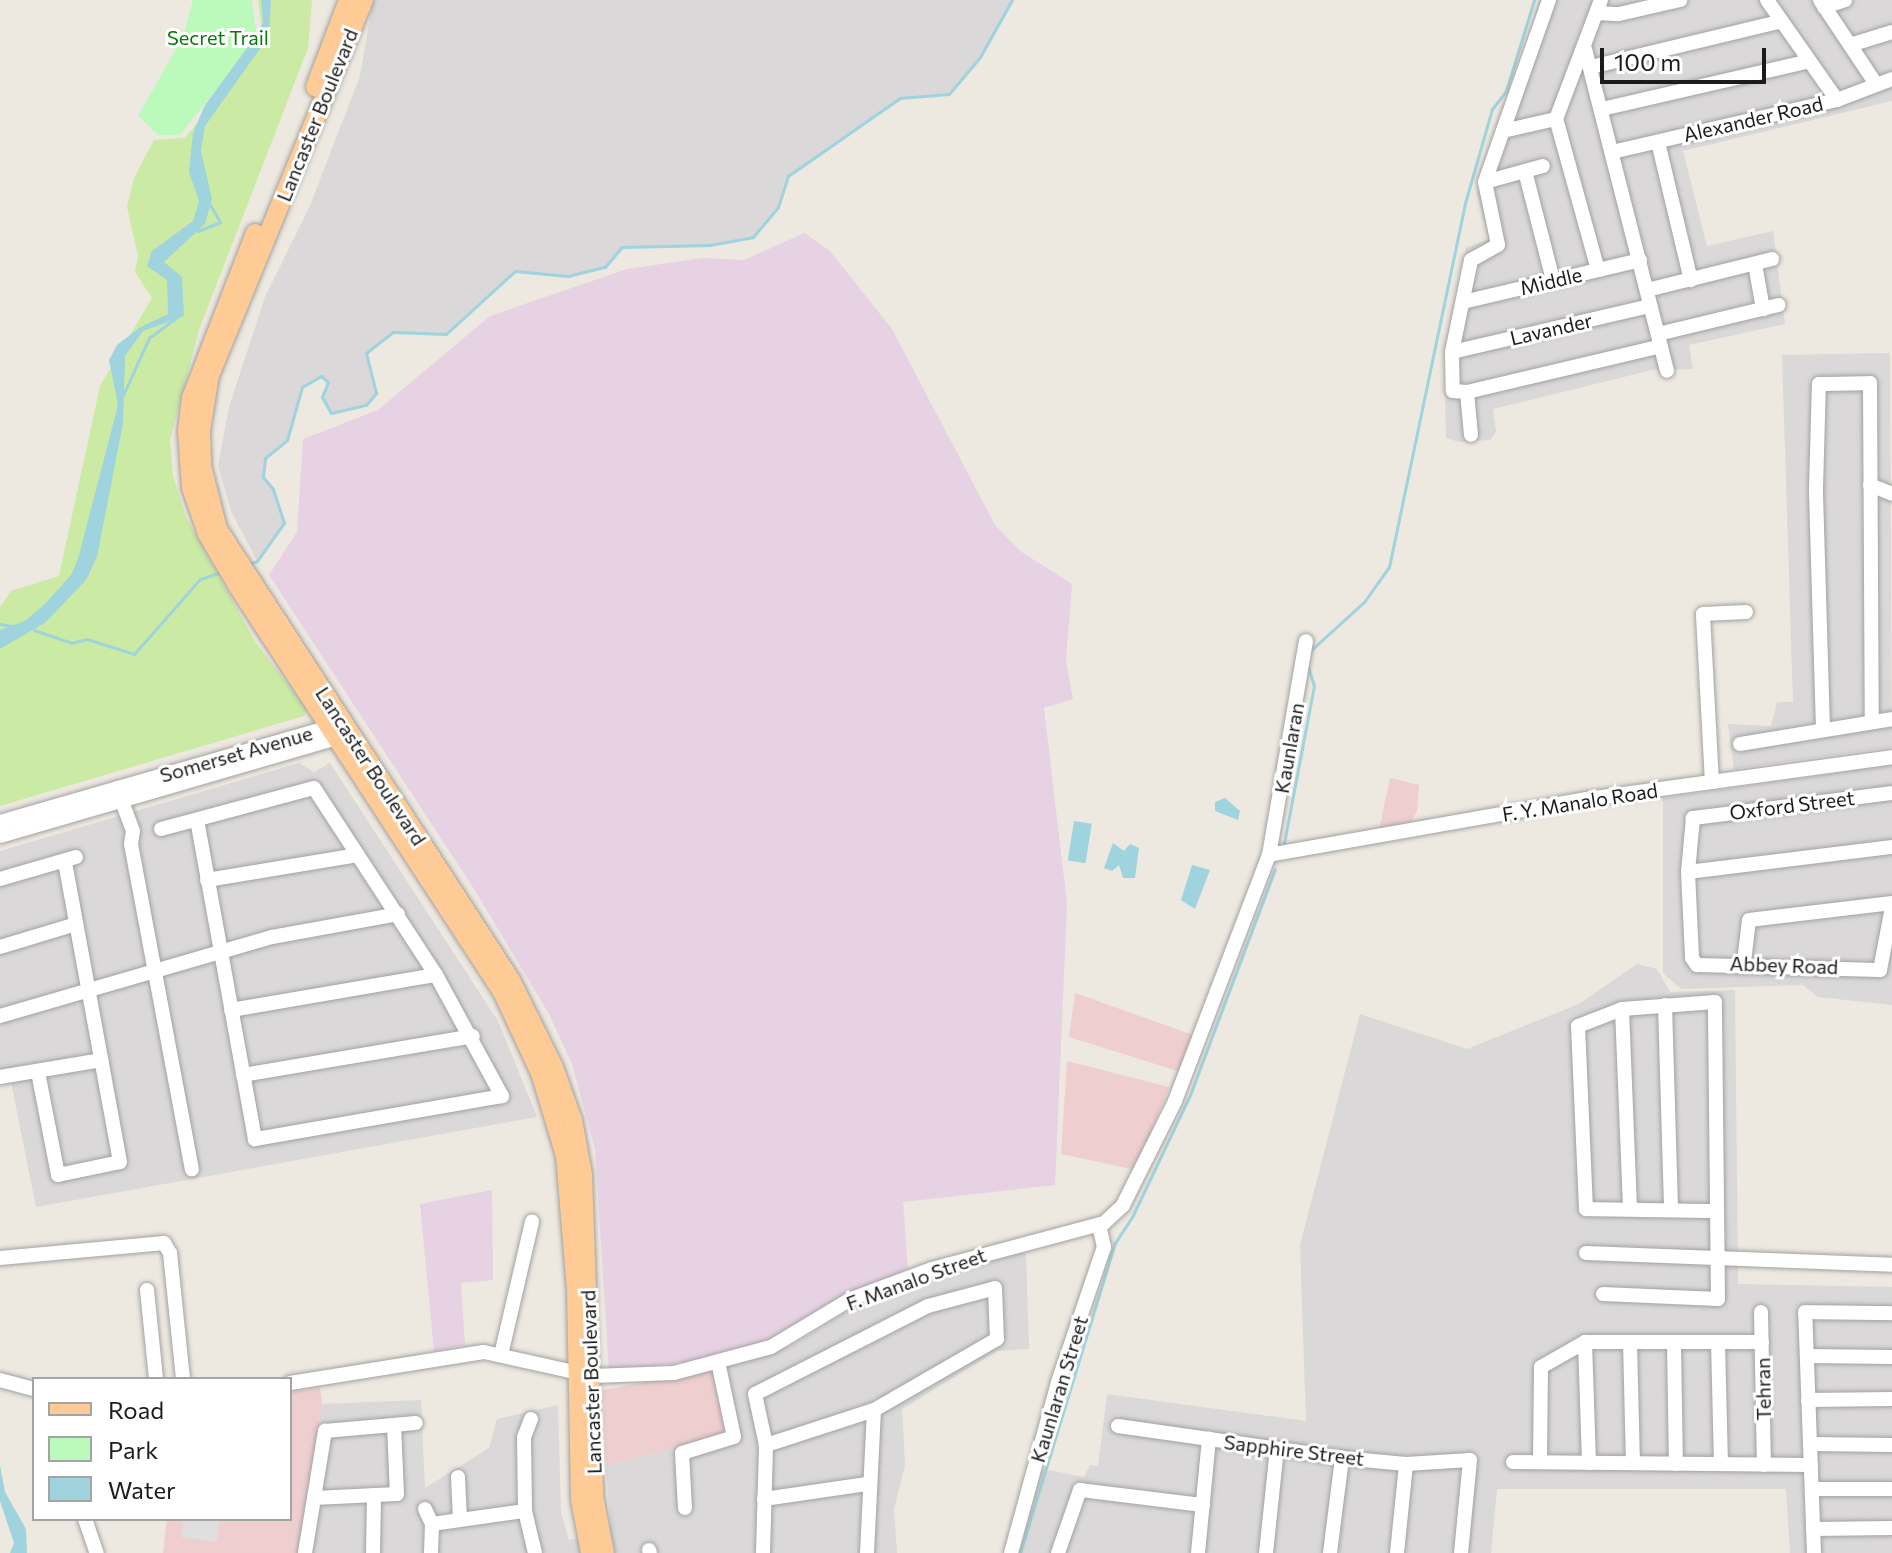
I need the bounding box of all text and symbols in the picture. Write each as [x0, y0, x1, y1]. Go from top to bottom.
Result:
park label: Secret Trail [167, 25, 269, 49]
street label: Lancaster Boulevard [271, 25, 363, 205]
scale bar [1604, 32, 1770, 82]
text: 100 m [1614, 47, 1681, 76]
street label: Alexander Road [1681, 91, 1825, 147]
street label: Middle [1518, 262, 1584, 300]
street label: Lavander [1507, 308, 1595, 350]
street label: Lancaster Boulevard [311, 682, 431, 850]
street label: Kaunlaran [1269, 701, 1309, 795]
street label: Somerset Avenue [157, 721, 315, 787]
street label: F. Y. Manalo Road [1501, 778, 1659, 826]
street label: Oxford Street [1728, 785, 1856, 825]
street label: Abbey Road [1729, 951, 1839, 979]
street label: F. Manalo Street [843, 1243, 989, 1315]
street label: Lancaster Boulevard [576, 1289, 606, 1475]
street label: Kaunlaran Street [1025, 1313, 1093, 1465]
street label: Tehran [1750, 1357, 1776, 1421]
legend [32, 1377, 292, 1521]
text: Road [108, 1395, 164, 1424]
street label: Sapphire Street [1223, 1429, 1365, 1471]
text: Park [108, 1435, 158, 1464]
text: Water [108, 1475, 176, 1504]

